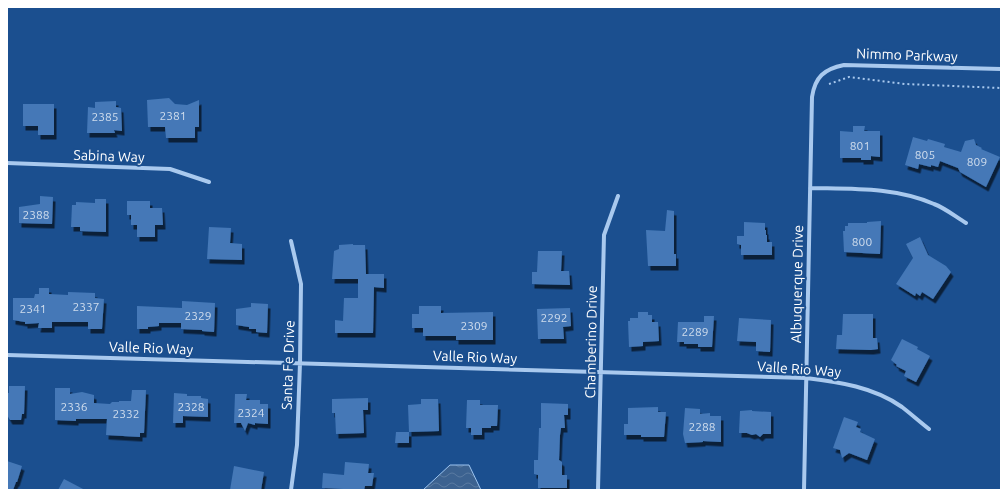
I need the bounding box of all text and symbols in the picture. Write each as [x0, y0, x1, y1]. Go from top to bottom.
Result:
street label: Nimmo Parkway [856, 45, 958, 65]
house number: 2381 [159, 109, 187, 122]
house number: 2385 [91, 110, 119, 123]
house number: 801 [850, 139, 870, 152]
street label: Sabina Way [73, 147, 145, 165]
house number: 805 [915, 148, 935, 161]
house number: 809 [967, 155, 987, 168]
house number: 2388 [22, 208, 50, 221]
street label: Albuquerque Drive [788, 225, 806, 343]
house number: 800 [852, 235, 872, 248]
street label: Chamberino Drive [582, 285, 600, 399]
house number: 2337 [72, 300, 100, 313]
house number: 2341 [19, 302, 47, 315]
house number: 2329 [184, 309, 212, 322]
house number: 2292 [540, 311, 568, 324]
house number: 2309 [460, 319, 488, 332]
street label: Santa Fe Drive [278, 320, 298, 410]
house number: 2289 [681, 325, 709, 338]
street label: Valle Rio Way [109, 339, 194, 357]
street label: Valle Rio Way [433, 348, 518, 366]
street label: Valle Rio Way [756, 358, 842, 380]
house number: 2336 [60, 400, 88, 413]
house number: 2328 [177, 400, 205, 413]
house number: 2324 [237, 406, 265, 419]
house number: 2332 [112, 407, 140, 420]
house number: 2288 [688, 420, 716, 433]

